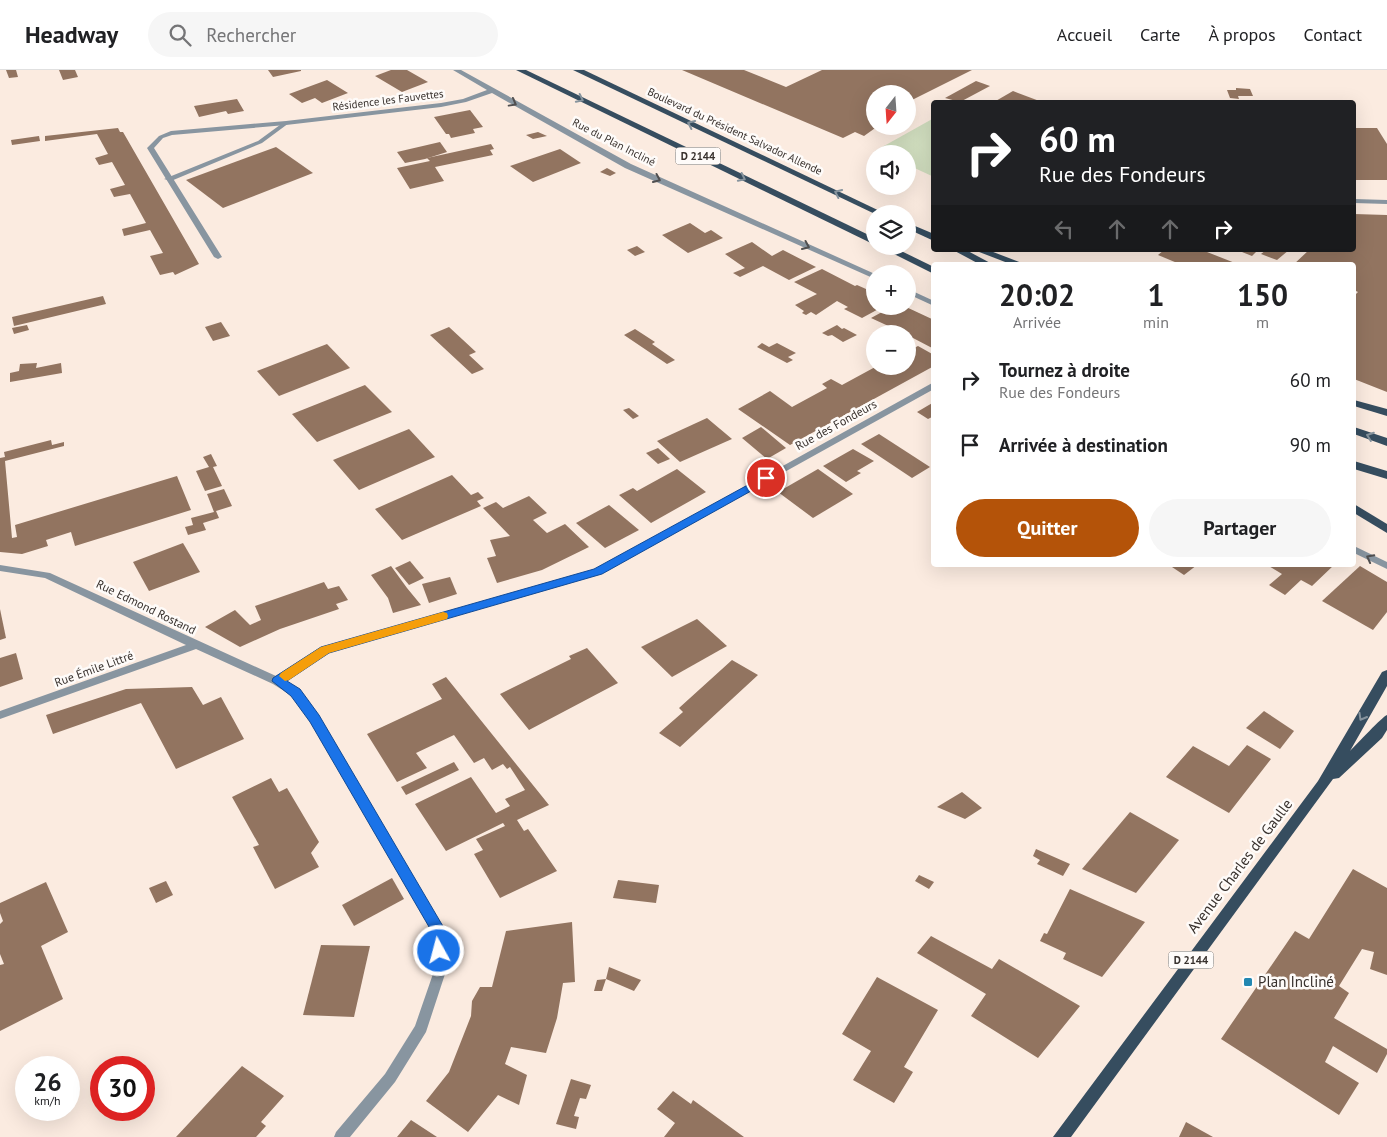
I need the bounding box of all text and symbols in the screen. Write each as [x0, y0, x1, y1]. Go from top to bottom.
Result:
search box [148, 12, 498, 57]
text: Headway [25, 19, 118, 50]
icon: search [166, 21, 194, 49]
text: Rechercher [206, 23, 296, 47]
text: Accueil [1057, 23, 1112, 46]
text: Carte [1140, 23, 1181, 46]
text: À propos [1209, 23, 1276, 46]
text: Contact [1304, 23, 1362, 46]
street label: Boulevard du Président Salvador Allende [645, 84, 825, 178]
north arrow [866, 85, 916, 135]
map controls [866, 85, 916, 375]
street label: Résidence les Fauvettes [332, 86, 445, 114]
one-way arrow [575, 93, 584, 103]
one-way arrow [508, 97, 517, 107]
street label: Rue du Plan Incliné [570, 115, 658, 169]
text: 60 m [1039, 116, 1116, 162]
one-way arrow [687, 119, 696, 130]
icon: right [956, 120, 1021, 185]
button: sound [866, 145, 916, 195]
road number: D 2144 [676, 148, 720, 164]
text: Rue des Fondeurs [1039, 160, 1206, 188]
one-way arrow [737, 171, 746, 182]
one-way arrow [652, 172, 661, 183]
one-way arrow [834, 189, 843, 199]
button: layers [866, 205, 916, 255]
icon: left [1050, 215, 1078, 243]
icon: ahead [1103, 215, 1131, 243]
icon: ahead [1156, 215, 1184, 243]
icon: right [1209, 215, 1237, 243]
one-way arrow [800, 239, 809, 249]
button: + [866, 265, 916, 315]
text: 20:02 [999, 275, 1075, 314]
text: 1 [1148, 275, 1165, 314]
text: 150 [1237, 275, 1288, 314]
text: Arrivée [1013, 312, 1061, 332]
text: min [1143, 312, 1169, 332]
text: m [1256, 312, 1269, 332]
button: − [866, 325, 916, 375]
text: Tournez à droite [999, 358, 1130, 382]
icon: right [956, 366, 984, 394]
text: 60 m [1290, 368, 1331, 392]
text: Rue des Fondeurs [999, 382, 1120, 402]
street label: Rue des Fondeurs [792, 396, 879, 453]
icon: arrive [956, 431, 984, 459]
one-way arrow [1367, 432, 1375, 442]
text: Arrivée à destination [999, 433, 1168, 457]
text: 90 m [1290, 433, 1331, 457]
pin [745, 457, 787, 499]
icon: arrive [752, 464, 780, 492]
button: Quitter [956, 499, 1139, 557]
button: Partager [1149, 499, 1331, 557]
one-way arrow [1367, 554, 1376, 564]
street label: Rue Edmond Rostand [94, 576, 199, 637]
street label: Rue Émile Littré [52, 647, 135, 690]
one-way arrow [1359, 711, 1369, 720]
street label: Avenue Charles de Gaulle [1183, 795, 1296, 937]
position arrow [412, 924, 464, 976]
road number: D 2144 [1168, 952, 1214, 968]
place label: Plan Incliné [1258, 972, 1334, 991]
marker: Plan Incliné [1242, 976, 1254, 988]
speed limit sign: 30 [90, 1056, 155, 1121]
text: 26 [33, 1066, 62, 1098]
text: km/h [34, 1093, 61, 1108]

